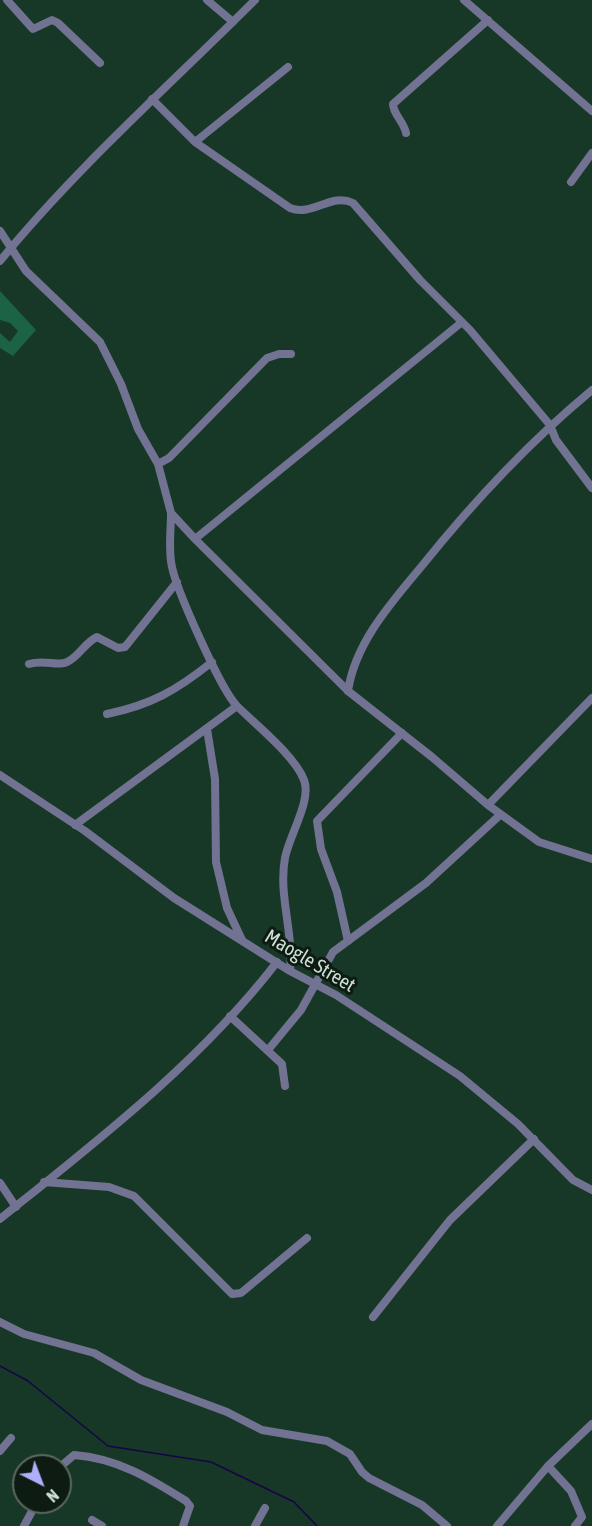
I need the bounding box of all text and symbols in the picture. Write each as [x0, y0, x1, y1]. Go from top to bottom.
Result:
street label: Maogle Street [260, 925, 360, 997]
north arrow [12, 1454, 72, 1514]
text: N [43, 1486, 62, 1506]

